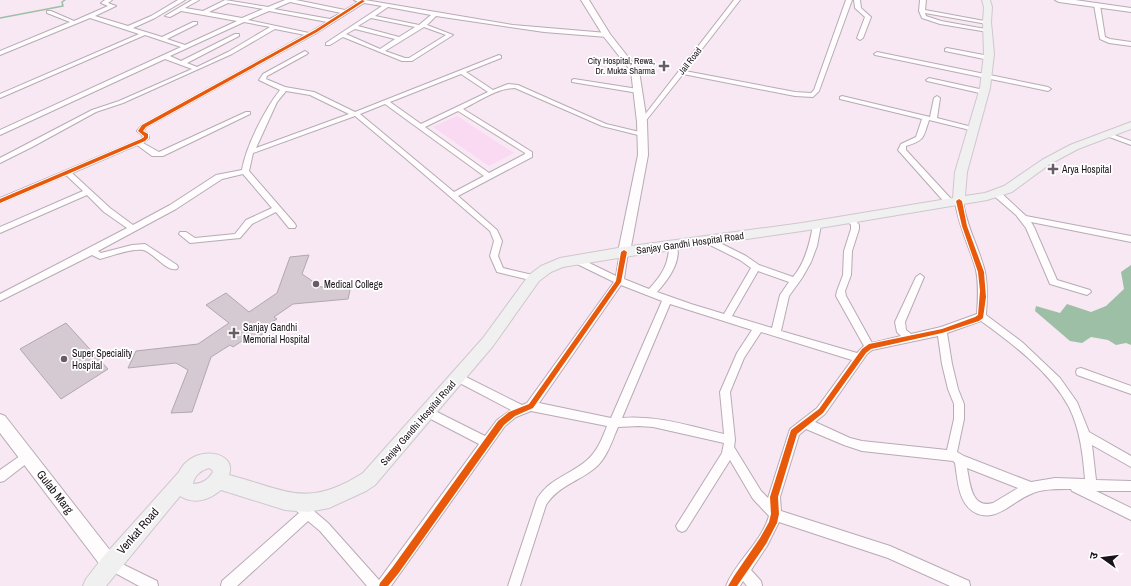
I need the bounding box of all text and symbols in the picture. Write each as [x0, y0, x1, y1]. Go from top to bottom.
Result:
street label: Jail Road [676, 45, 704, 77]
place label: City Hospital, Rewa, Dr. Mukta Sharma [588, 55, 655, 77]
marker: City Hospital, Rewa, Dr. Mukta Sharma [658, 60, 670, 72]
marker: Arya Hospital [1047, 163, 1059, 175]
place label: Arya Hospital [1061, 163, 1111, 176]
street label: Sanjay Gandhi Hospital Road [635, 229, 745, 257]
place label: Medical College [324, 278, 383, 291]
marker: Medical College [311, 279, 321, 289]
place label: Sanjay Gandhi Memorial Hospital [243, 321, 310, 346]
marker: Sanjay Gandhi Memorial Hospital [228, 327, 240, 339]
place label: Super Speciality Hospital [72, 347, 133, 372]
marker: Super Speciality Hospital [59, 354, 69, 364]
street label: Sanjay Gandhi Hospital Road [378, 378, 458, 468]
street label: Gulab Marg [33, 467, 77, 518]
street label: Venkat Road [113, 504, 163, 558]
north arrow [1083, 538, 1123, 578]
text: उ [1086, 550, 1101, 560]

